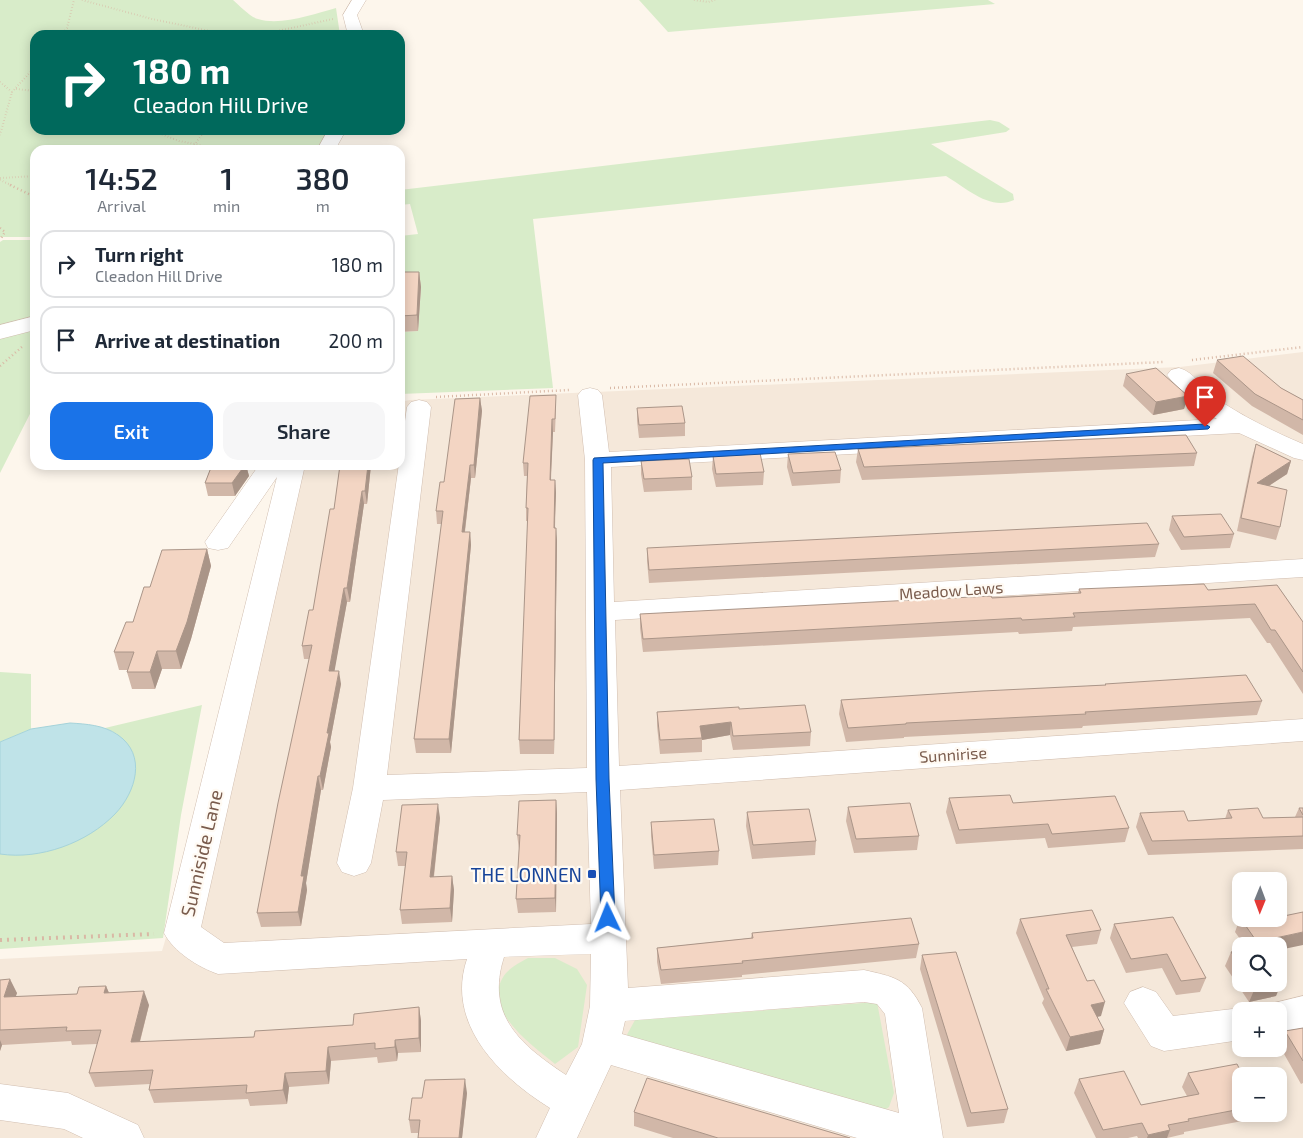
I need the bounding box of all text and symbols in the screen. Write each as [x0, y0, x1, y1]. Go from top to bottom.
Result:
text: 180 m [133, 49, 230, 91]
icon: right [50, 50, 115, 115]
text: Cleadon Hill Drive [133, 91, 309, 117]
text: 14:52 [85, 160, 158, 196]
text: 1 [220, 160, 233, 196]
text: 380 [296, 160, 350, 196]
text: Arrival [97, 196, 146, 215]
text: min [213, 196, 240, 215]
text: m [316, 196, 330, 215]
text: Turn right [95, 243, 183, 266]
icon: right [52, 250, 80, 278]
text: 180 m [332, 253, 383, 276]
text: Cleadon Hill Drive [95, 266, 223, 285]
icon: arrive [52, 326, 80, 354]
text: Arrive at destination [95, 329, 280, 352]
text: 200 m [329, 329, 383, 352]
pin [1184, 376, 1226, 427]
icon: arrive [1191, 383, 1219, 411]
button: Exit [50, 402, 213, 460]
button: Share [223, 402, 385, 460]
street label: Meadow Laws [898, 577, 1004, 603]
street label: Sunnirise [919, 742, 987, 766]
street label: Sunniside Lane [175, 787, 227, 919]
place label: THE LONNEN [470, 863, 582, 886]
marker: THE LONNEN [586, 868, 598, 880]
north arrow [1232, 872, 1288, 928]
map controls [1232, 872, 1287, 1122]
position arrow [581, 891, 633, 943]
button: search [1232, 937, 1287, 992]
button: + [1232, 1002, 1287, 1057]
button: − [1232, 1067, 1287, 1122]

